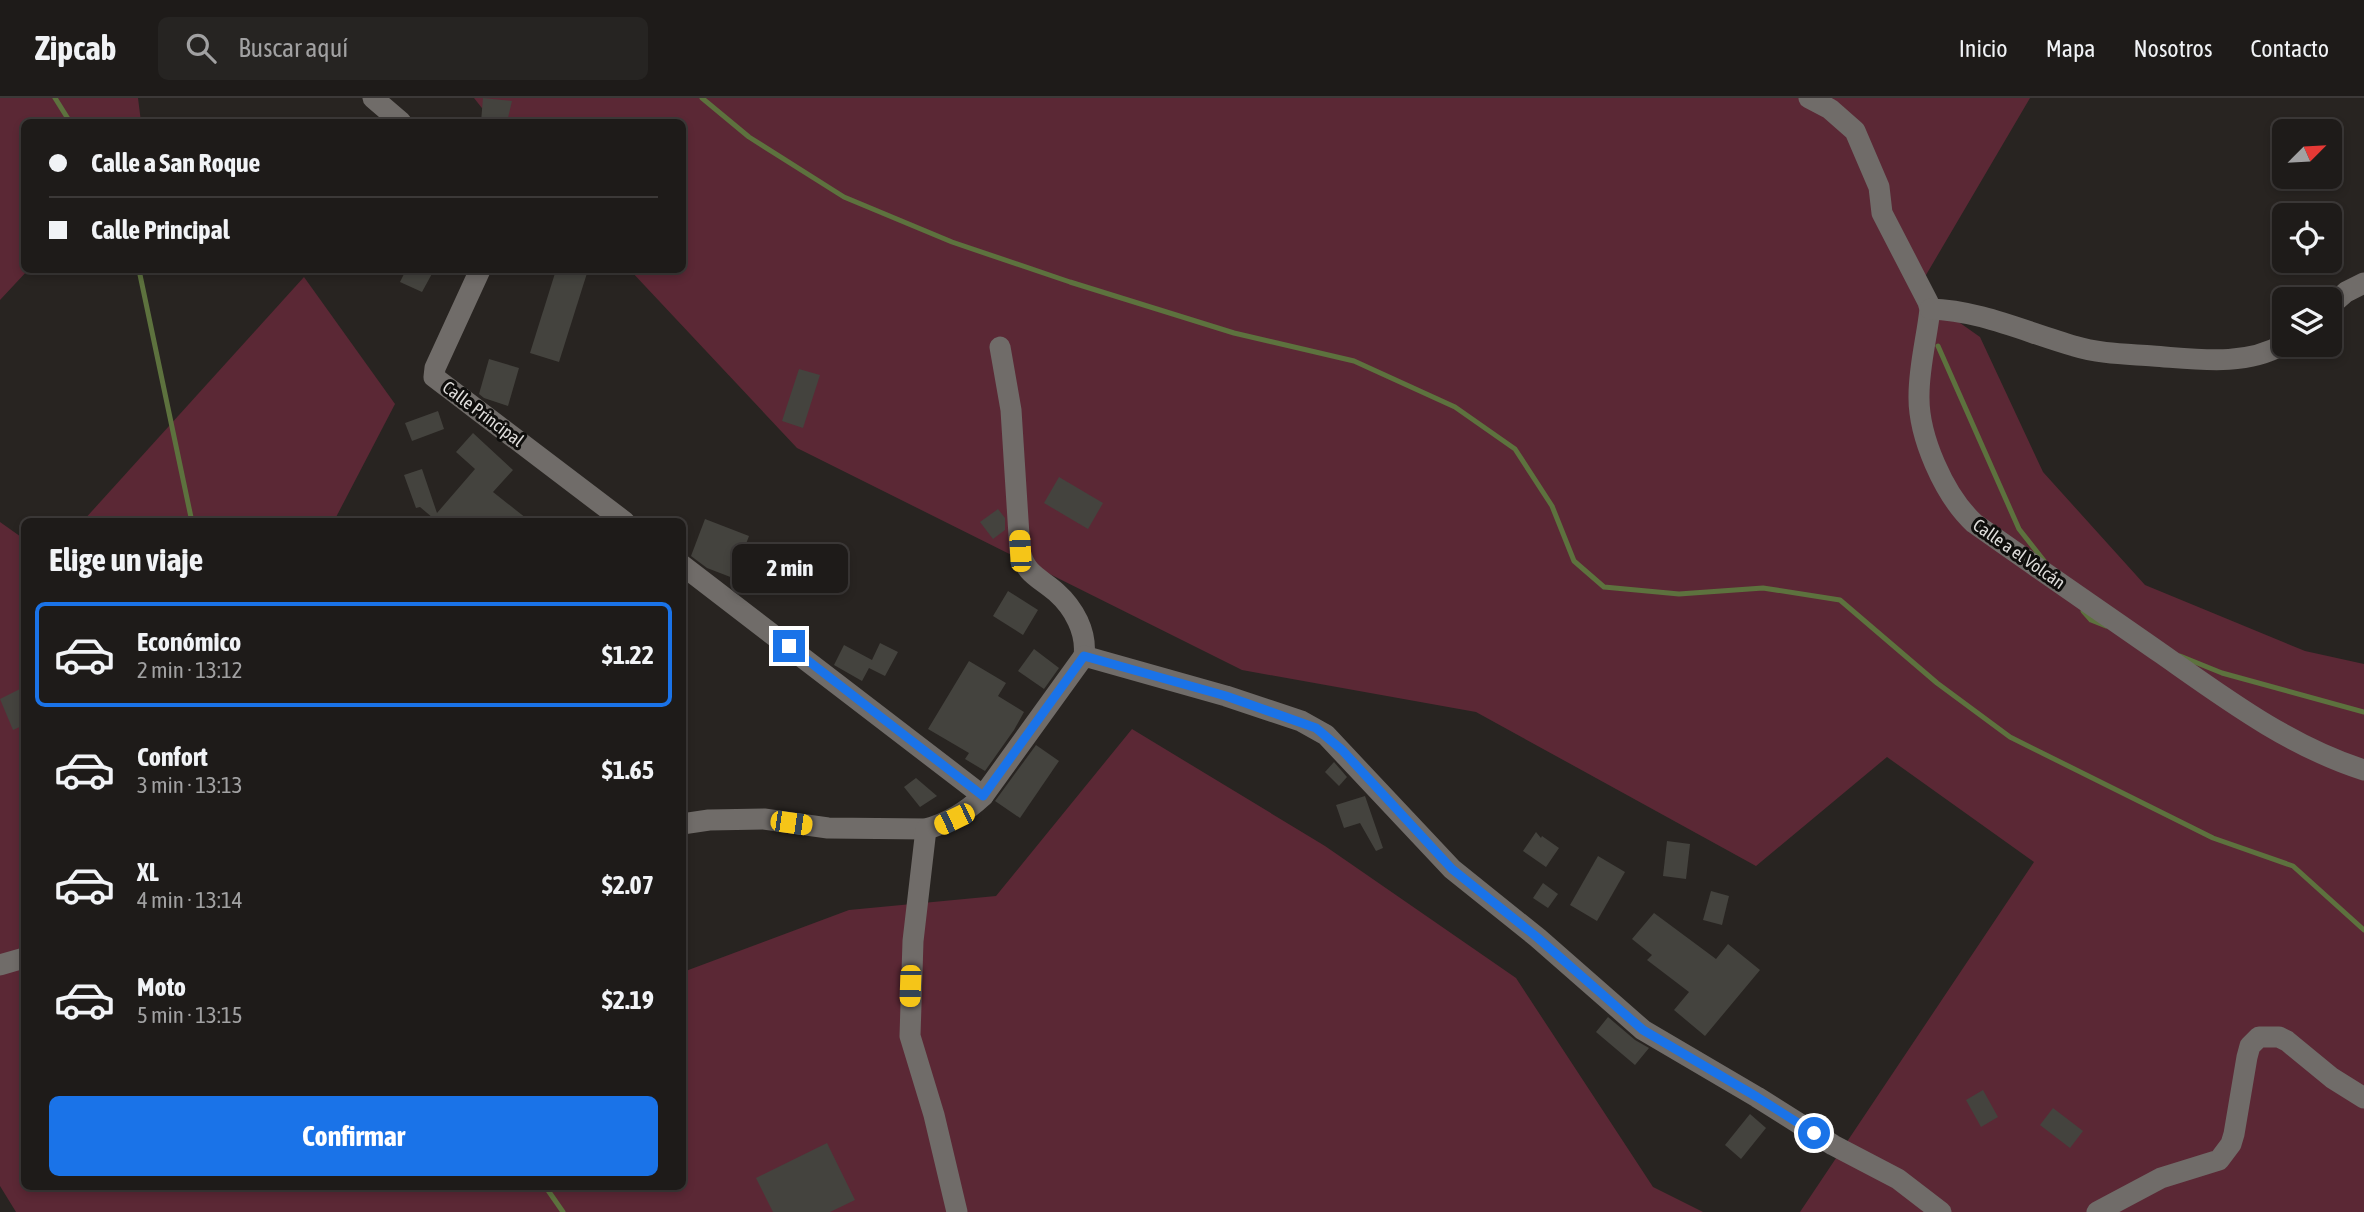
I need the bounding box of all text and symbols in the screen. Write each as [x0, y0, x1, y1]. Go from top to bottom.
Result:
search box [158, 17, 648, 80]
text: Zipcab [35, 29, 116, 67]
icon: search [182, 29, 220, 67]
text: Buscar aquí [238, 33, 348, 63]
text: Inicio [1959, 35, 2008, 62]
text: Mapa [2046, 35, 2095, 62]
text: Nosotros [2133, 35, 2212, 62]
text: Contacto [2250, 35, 2329, 62]
north arrow [2272, 119, 2342, 189]
map controls [2272, 119, 2342, 357]
text: Calle a San Roque [91, 148, 260, 178]
button: locate [2272, 203, 2342, 273]
text: Calle Principal [91, 215, 230, 245]
button: layers [2272, 287, 2342, 357]
street label: Calle Principal [439, 376, 528, 451]
street label: Calle a el Volcán [1969, 514, 2069, 593]
car [1009, 529, 1032, 573]
text: Elige un viaje [49, 541, 203, 578]
callout: 2 min [731, 545, 847, 594]
text: 2 min [767, 555, 813, 581]
icon: car [53, 623, 116, 686]
text: Económico [137, 627, 241, 657]
route end [773, 630, 805, 662]
text: $1.22 [602, 640, 654, 670]
text: 2 min · 13:12 [137, 657, 243, 683]
icon: car [53, 738, 116, 801]
text: Confort [137, 742, 208, 772]
text: $1.65 [602, 755, 654, 785]
text: 3 min · 13:13 [137, 772, 243, 798]
car [931, 800, 978, 838]
car [769, 810, 814, 836]
icon: car [53, 853, 116, 916]
text: XL [137, 857, 159, 887]
text: $2.07 [602, 870, 654, 900]
text: 4 min · 13:14 [137, 887, 243, 913]
car [899, 965, 922, 1007]
icon: car [53, 968, 116, 1031]
text: Moto [137, 972, 186, 1002]
text: $2.19 [602, 985, 654, 1015]
text: 5 min · 13:15 [137, 1002, 243, 1028]
button: Confirmar [49, 1096, 658, 1176]
route start [1798, 1117, 1830, 1149]

